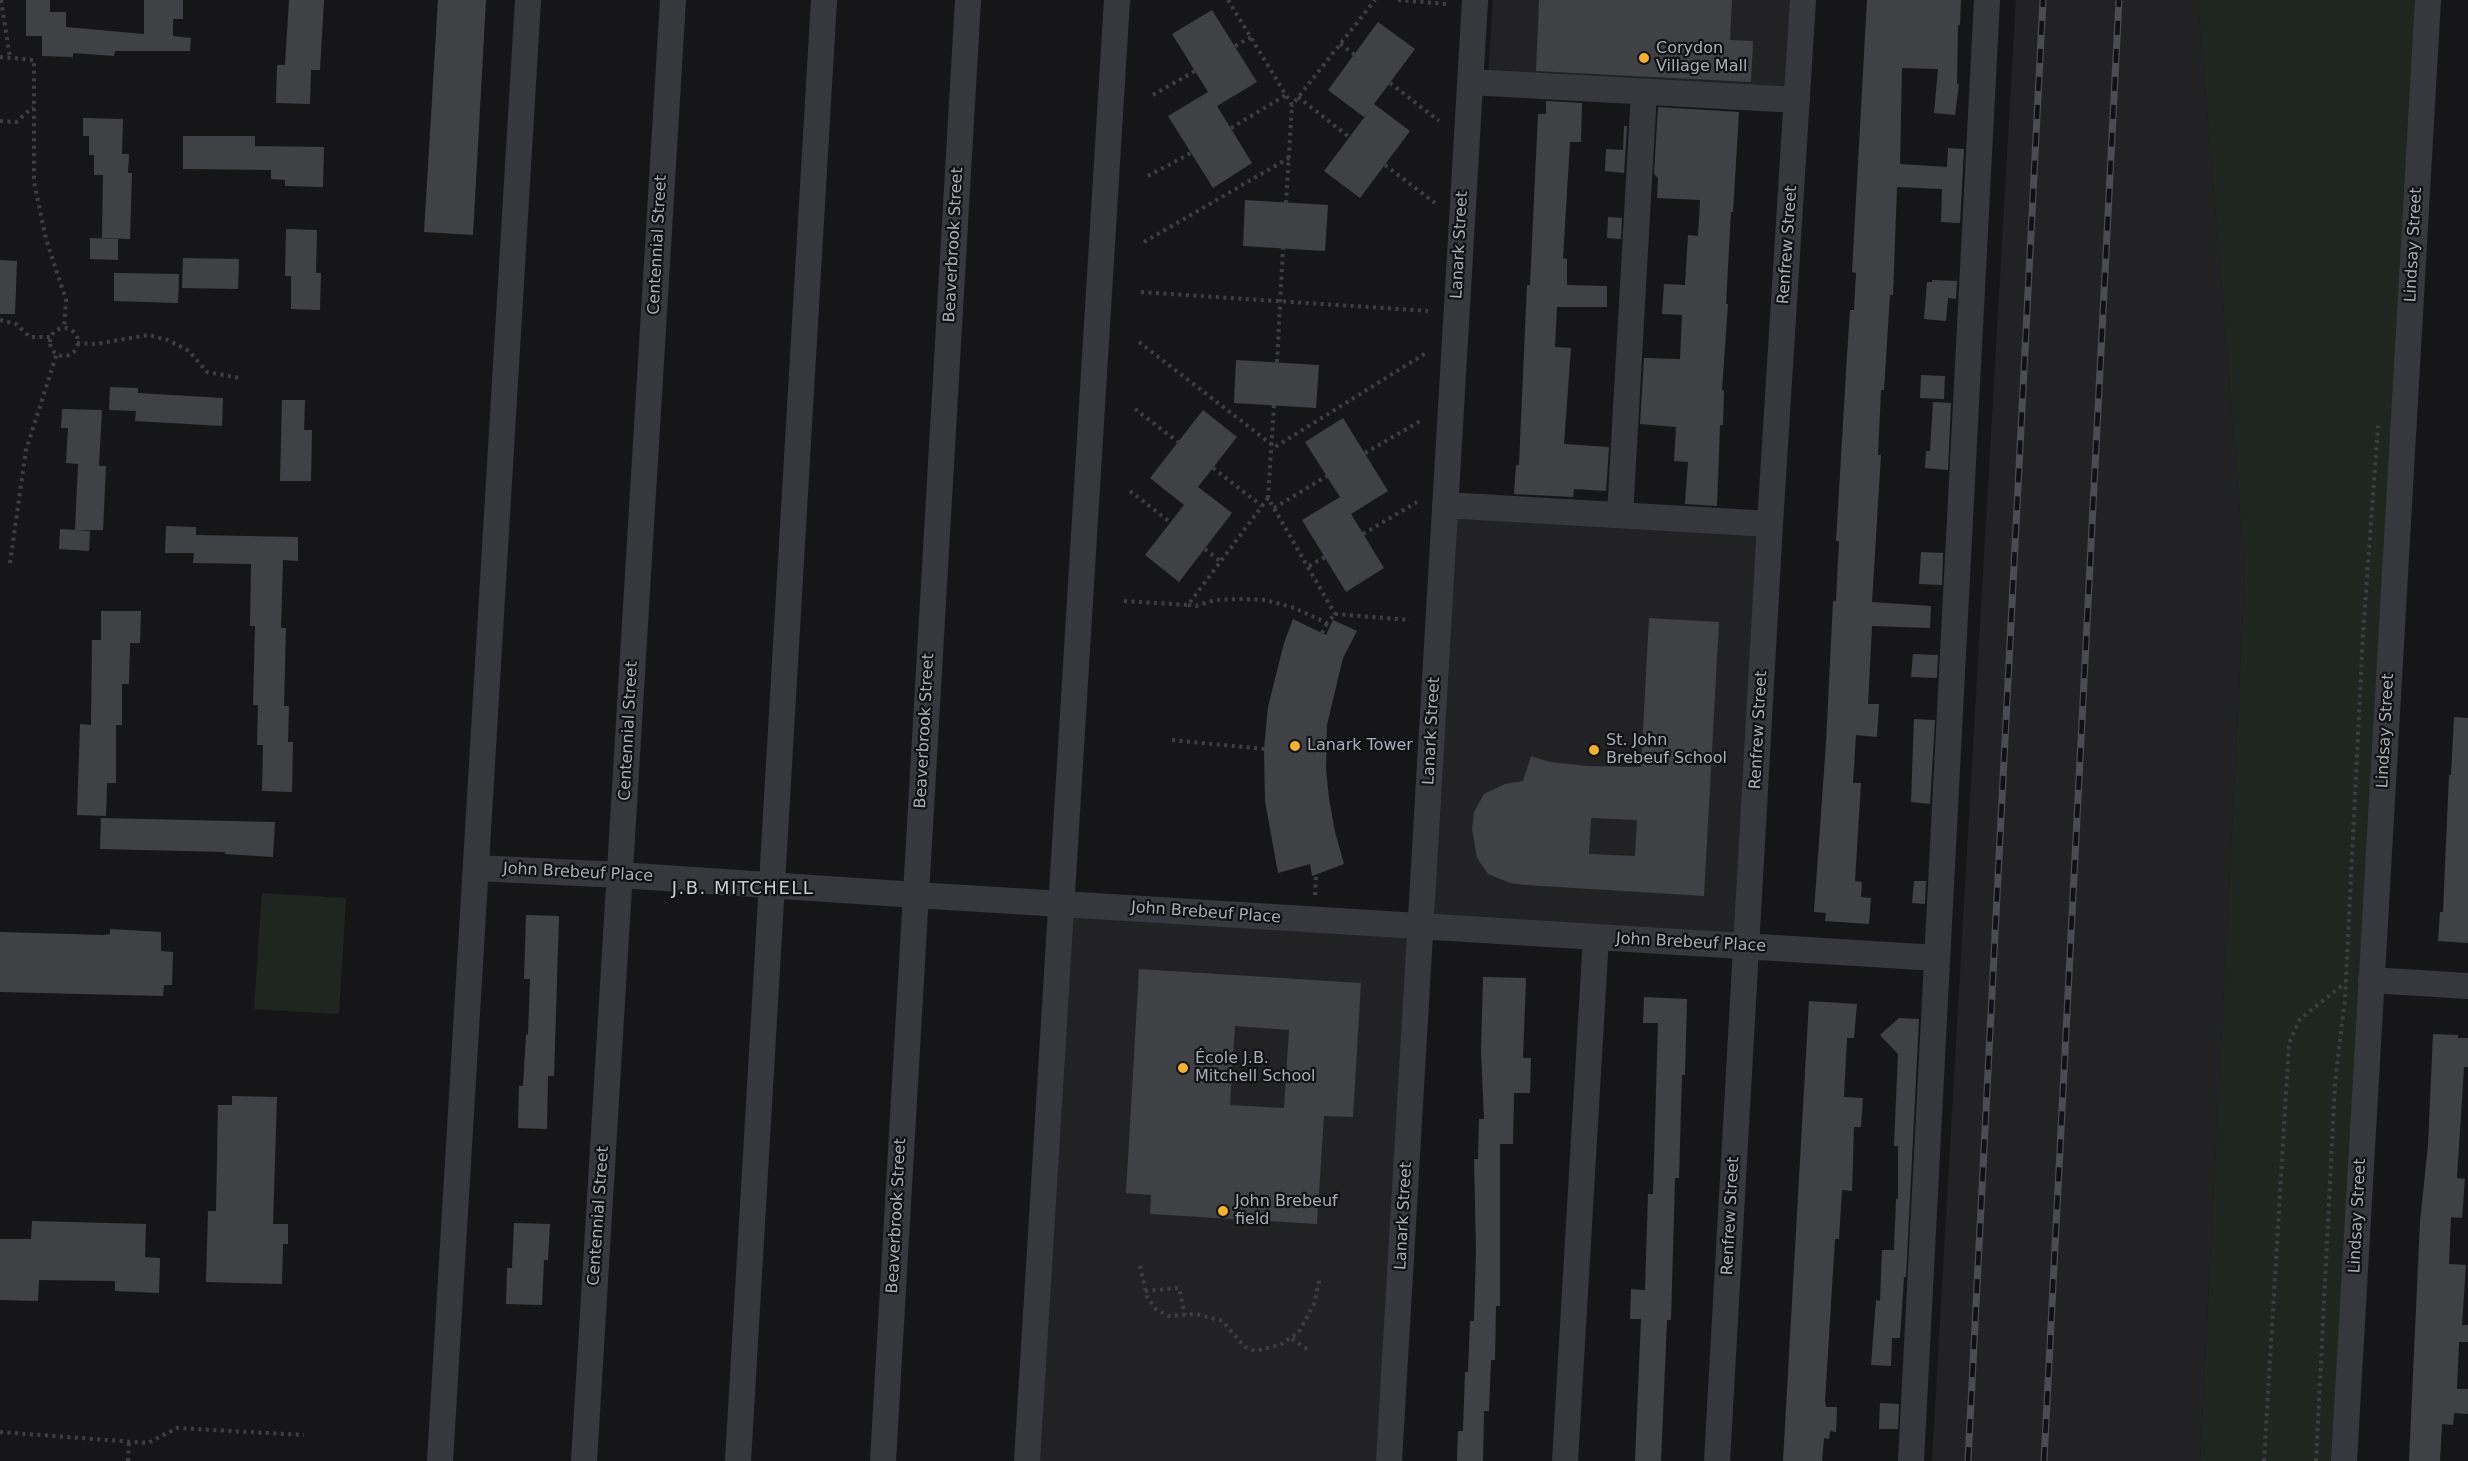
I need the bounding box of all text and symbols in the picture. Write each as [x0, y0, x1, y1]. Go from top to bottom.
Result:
place label: Corydon Village Mall [1656, 39, 1747, 77]
marker: Corydon Village Mall [1637, 51, 1651, 65]
street label: Beaverbrook Street [940, 167, 968, 323]
street label: Centennial Street [645, 175, 671, 315]
street label: Renfrew Street [1774, 185, 1802, 305]
street label: Lindsay Street [2401, 187, 2427, 303]
street label: Lanark Street [1448, 190, 1472, 300]
street label: Beaverbrook Street [911, 653, 939, 809]
street label: Centennial Street [616, 661, 642, 801]
street label: Renfrew Street [1746, 670, 1772, 790]
street label: Lindsay Street [2373, 673, 2399, 789]
street label: Lanark Street [1420, 676, 1444, 786]
place label: St. John Brebeuf School [1606, 731, 1727, 769]
place label: Lanark Tower [1307, 736, 1413, 756]
marker: Lanark Tower [1288, 739, 1302, 753]
marker: St. John Brebeuf School [1587, 743, 1601, 757]
street label: John Brebeuf Place [502, 859, 654, 887]
district label: J.B. MITCHELL [672, 878, 814, 900]
street label: John Brebeuf Place [1130, 898, 1282, 928]
street label: John Brebeuf Place [1615, 929, 1767, 957]
place label: École J.B. Mitchell School [1195, 1049, 1315, 1087]
marker: École J.B. Mitchell School [1176, 1061, 1190, 1075]
street label: Beaverbrook Street [883, 1138, 911, 1294]
street label: Centennial Street [585, 1146, 613, 1286]
street label: Renfrew Street [1718, 1156, 1744, 1276]
street label: Lindsay Street [2345, 1158, 2371, 1274]
street label: Lanark Street [1392, 1161, 1416, 1271]
place label: John Brebeuf field [1235, 1192, 1338, 1230]
marker: John Brebeuf field [1216, 1204, 1230, 1218]

